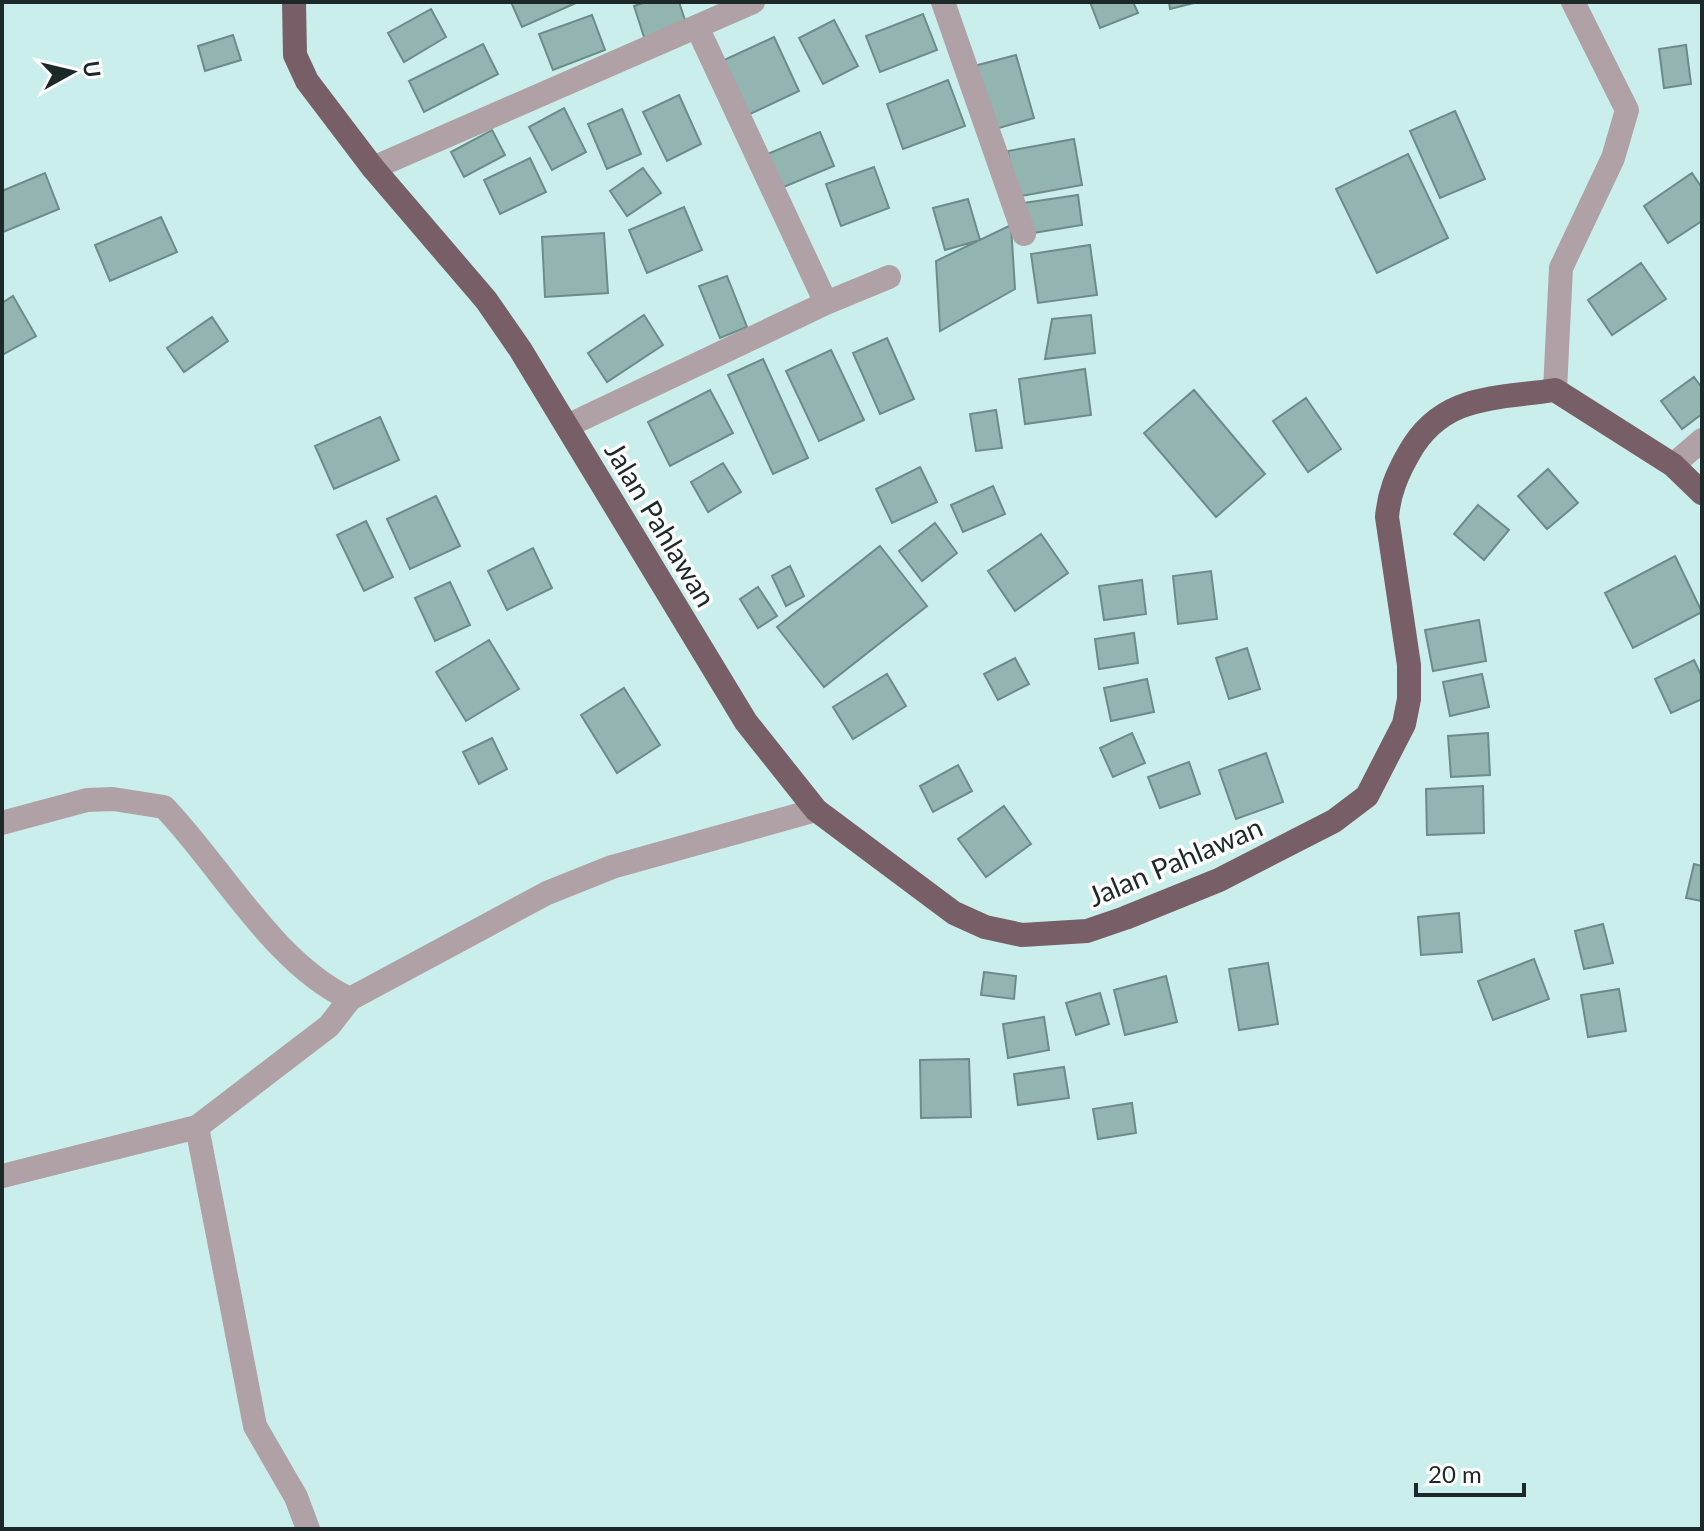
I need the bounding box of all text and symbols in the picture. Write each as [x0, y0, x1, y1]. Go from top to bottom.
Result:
north arrow [32, 32, 112, 112]
text: U [78, 59, 107, 79]
street label: Jalan Pahlawan [598, 435, 724, 613]
street label: Jalan Pahlawan [1083, 809, 1267, 913]
scale bar [1416, 1447, 1524, 1497]
text: 20 m [1428, 1459, 1482, 1488]

